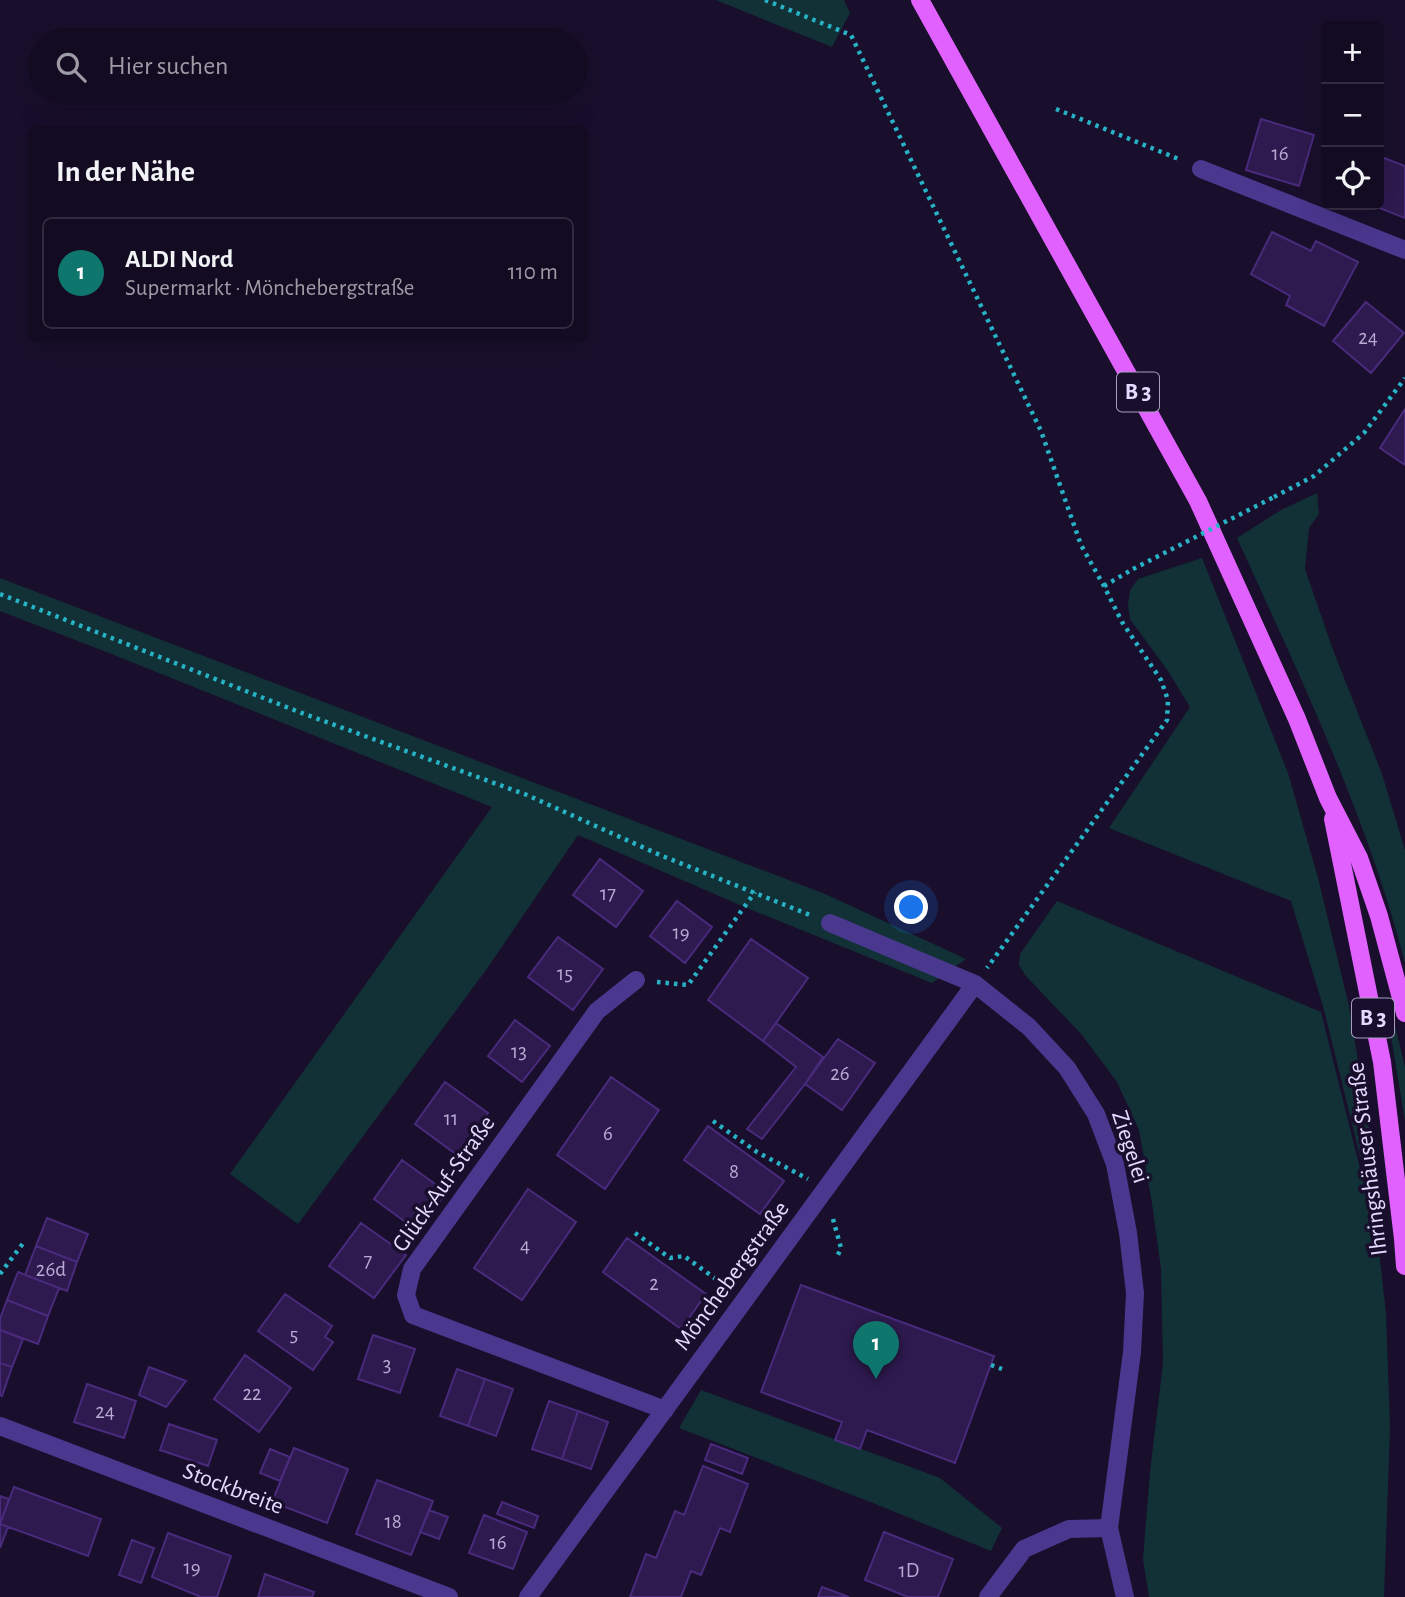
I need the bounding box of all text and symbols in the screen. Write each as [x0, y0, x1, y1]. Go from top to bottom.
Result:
map controls [1321, 21, 1384, 210]
button: + [1321, 21, 1384, 84]
search box [28, 28, 588, 105]
icon: search [52, 48, 90, 86]
text: Hier suchen [108, 53, 229, 79]
button: − [1321, 84, 1384, 147]
house number: 16 [1271, 143, 1289, 164]
button: locate [1321, 147, 1384, 210]
text: In der Nähe [56, 157, 195, 187]
text: ALDI Nord [125, 246, 233, 272]
text: 1 [77, 261, 85, 284]
text: 110 m [508, 261, 558, 284]
text: Supermarkt · Mönchebergstraße [125, 277, 414, 300]
house number: 24 [1358, 327, 1378, 348]
road number: B 3 [1117, 372, 1159, 412]
house number: 17 [600, 883, 616, 904]
your location [894, 890, 928, 924]
house number: 19 [672, 922, 690, 943]
house number: 15 [557, 963, 573, 984]
road number: B 3 [1352, 998, 1394, 1037]
house number: 13 [511, 1041, 527, 1062]
street label: Ihringshäuser Straße [1344, 1061, 1392, 1257]
house number: 26 [830, 1063, 850, 1084]
house number: 11 [444, 1108, 458, 1129]
street label: Ziegelei [1107, 1108, 1153, 1186]
street label: Glück-Auf-Straße [388, 1112, 500, 1256]
house number: 6 [603, 1123, 613, 1144]
house number: 8 [729, 1161, 739, 1182]
street label: Mönchebergstraße [670, 1197, 794, 1355]
house number: 4 [520, 1235, 530, 1256]
house number: 7 [364, 1250, 373, 1271]
house number: 26d [36, 1259, 66, 1280]
house number: 2 [649, 1273, 659, 1294]
pin: 1 [853, 1321, 899, 1379]
house number: 5 [290, 1324, 298, 1345]
house number: 3 [383, 1354, 391, 1375]
house number: 22 [242, 1383, 262, 1404]
house number: 24 [95, 1401, 115, 1422]
street label: Stockbreite [179, 1459, 287, 1519]
house number: 18 [384, 1511, 402, 1532]
house number: 16 [489, 1532, 507, 1553]
house number: 19 [183, 1557, 201, 1578]
house number: 1D [899, 1560, 919, 1581]

